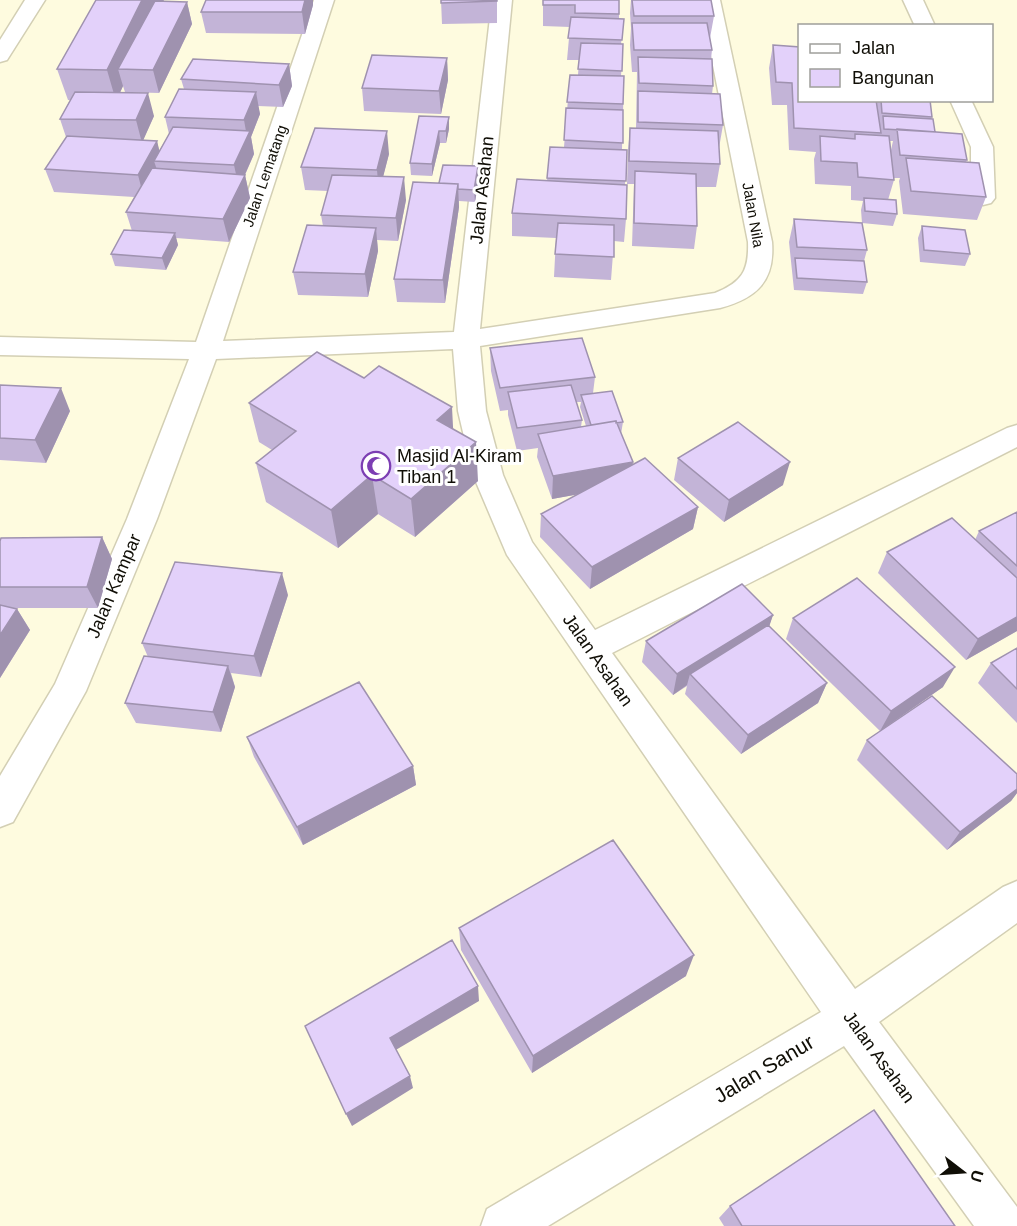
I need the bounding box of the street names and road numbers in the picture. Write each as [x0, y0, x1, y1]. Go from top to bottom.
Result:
street label: Jalan Lematang [239, 123, 290, 229]
street label: Jalan Asahan [466, 135, 498, 245]
street label: Jalan Nila [739, 181, 768, 249]
street label: Jalan Kampar [83, 531, 145, 641]
street label: Jalan Asahan [559, 610, 637, 710]
street label: Jalan Asahan [839, 1007, 919, 1107]
street label: Jalan Sanur [710, 1030, 818, 1107]

